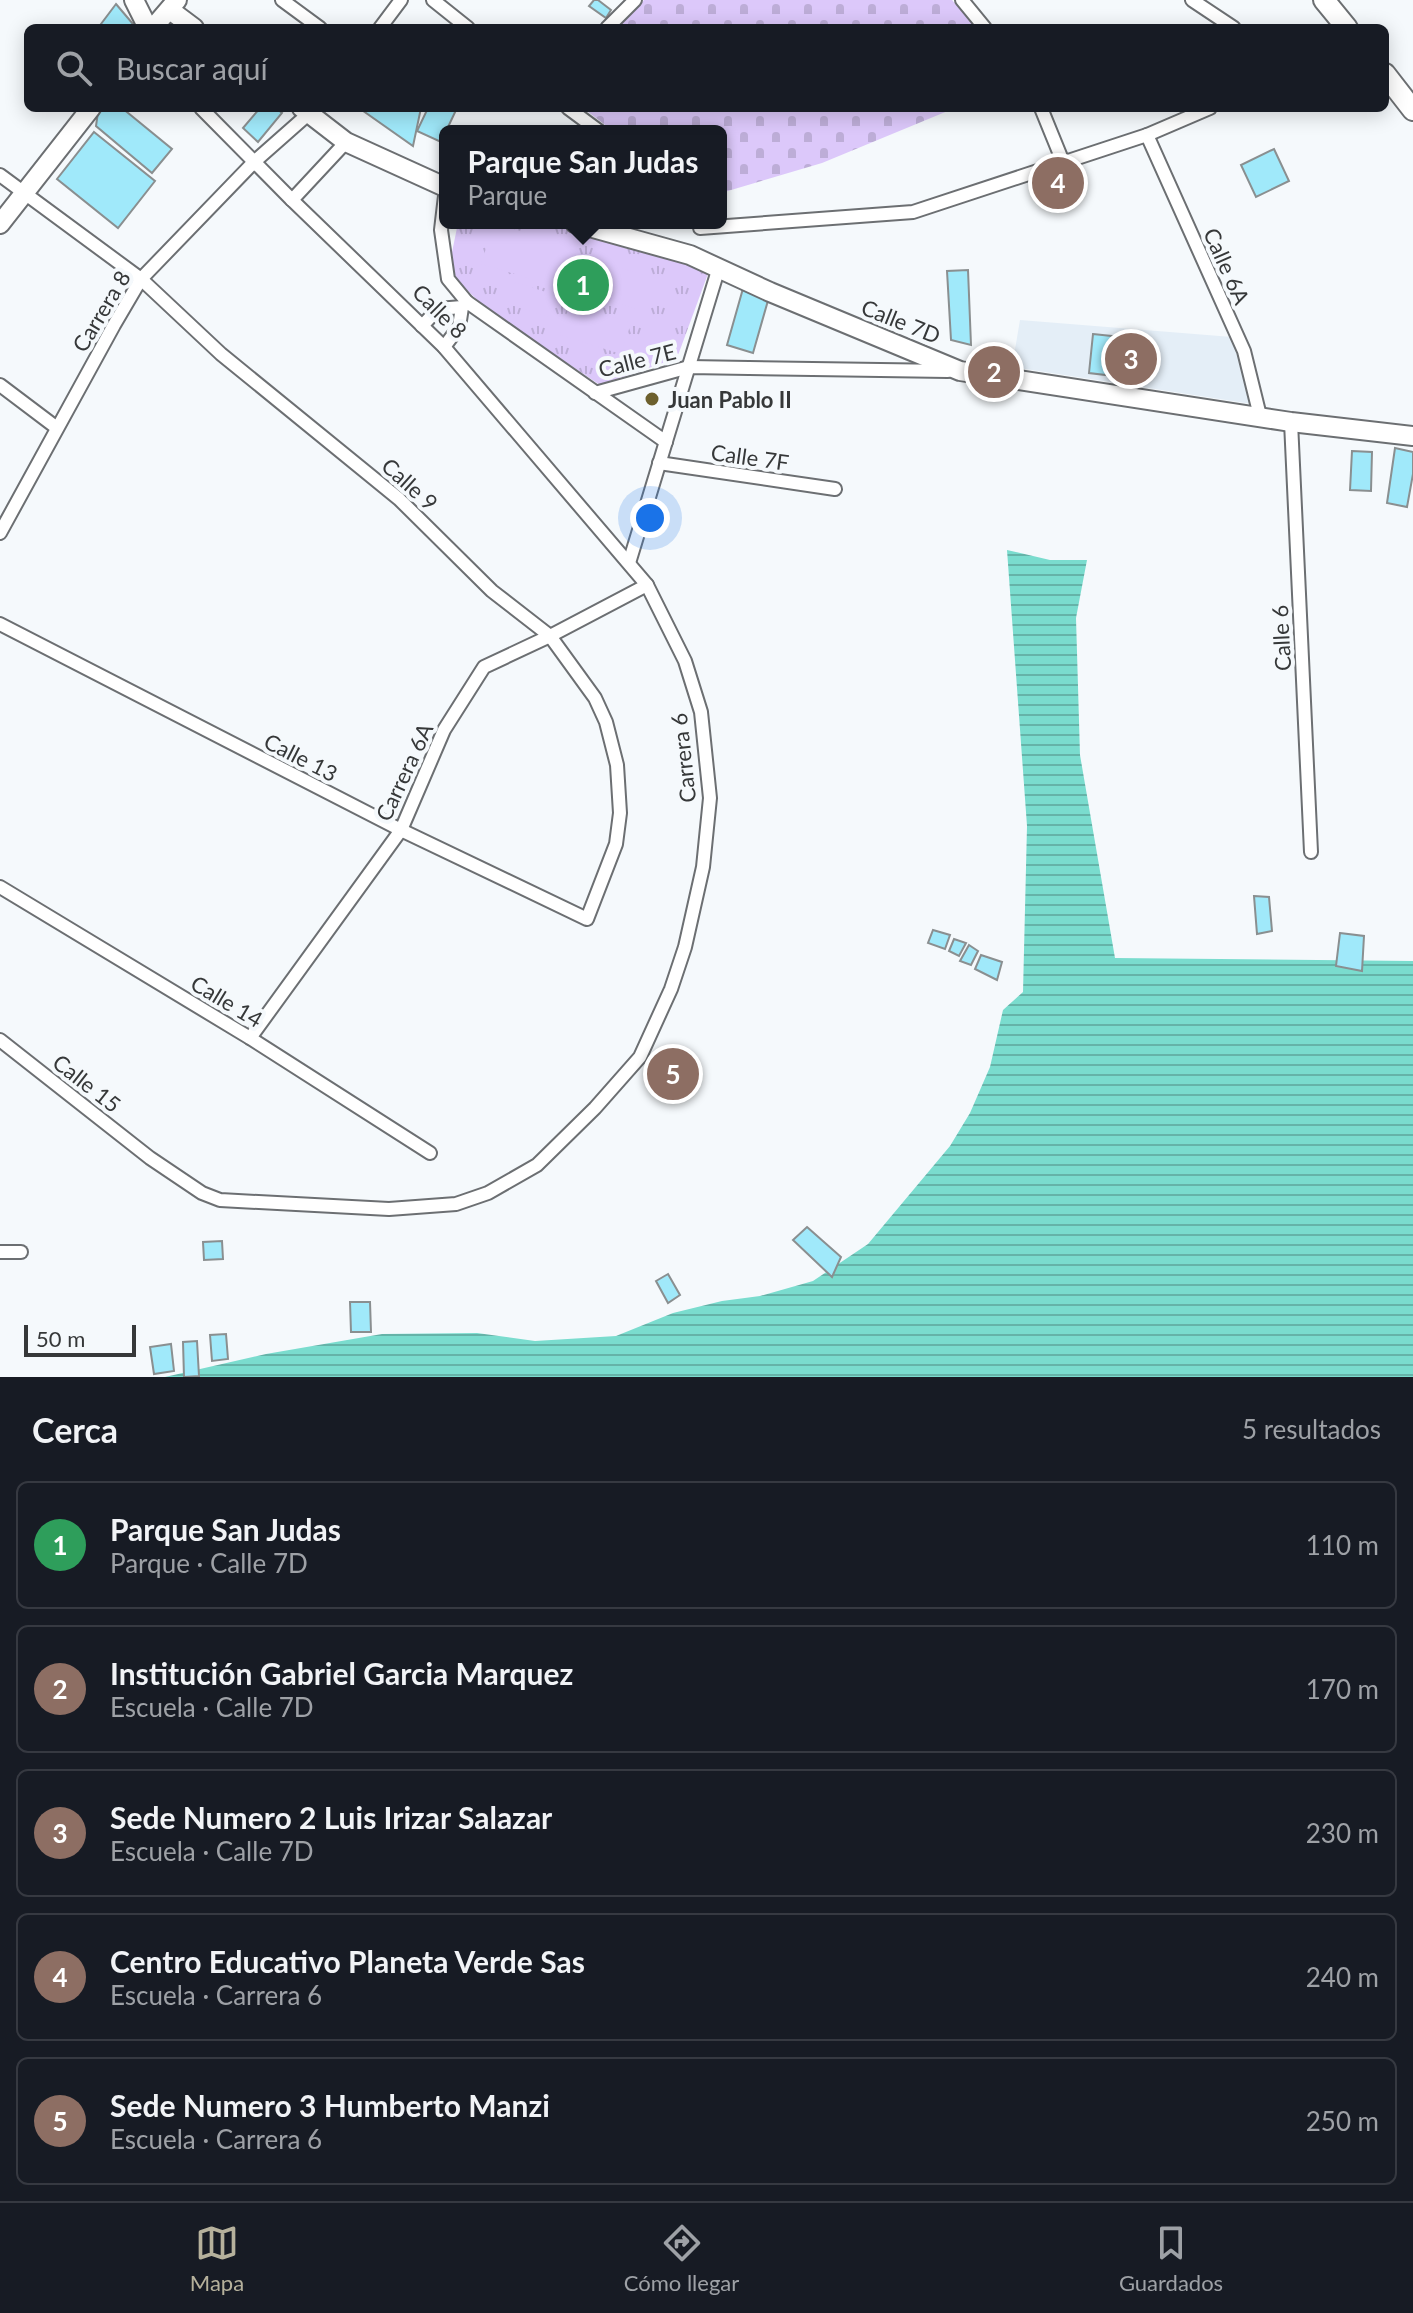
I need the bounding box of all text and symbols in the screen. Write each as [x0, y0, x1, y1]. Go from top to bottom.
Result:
search box [24, 24, 1389, 112]
icon: search [52, 46, 96, 90]
text: Buscar aquí [116, 50, 268, 86]
popup [439, 125, 727, 229]
text: Parque San Judas [467, 143, 699, 179]
pin: 4 [1032, 153, 1084, 213]
text: Parque [467, 179, 547, 211]
street label: Calle 6A [1198, 224, 1256, 309]
pin: 1 [557, 255, 609, 315]
street label: Carrera 8 [66, 265, 136, 357]
street label: Calle 8 [407, 278, 473, 344]
street label: Calle 7D [858, 293, 944, 349]
pin: 3 [1105, 329, 1157, 389]
street label: Calle 7E [596, 337, 678, 383]
pin: 2 [968, 342, 1020, 402]
place label: Juan Pablo II [668, 386, 792, 413]
marker: Juan Pablo II [643, 390, 661, 408]
street label: Calle 7F [709, 438, 791, 476]
street label: Calle 9 [376, 452, 444, 516]
your location [630, 498, 670, 538]
street label: Calle 6 [1266, 604, 1296, 672]
street label: Carrera 6 [665, 712, 701, 804]
street label: Carrera 6A [370, 719, 438, 825]
street label: Calle 13 [260, 727, 342, 787]
street label: Calle 14 [186, 969, 268, 1033]
pin: 5 [647, 1044, 699, 1104]
street label: Calle 15 [48, 1048, 126, 1118]
scale bar [24, 1321, 136, 1357]
text: 50 m [36, 1325, 85, 1352]
text: Cerca [32, 1409, 118, 1450]
text: 5 resultados [1242, 1413, 1381, 1445]
text: Parque San Judas [110, 1511, 341, 1547]
text: 1 [52, 1529, 68, 1561]
text: 110 m [1306, 1529, 1379, 1561]
text: Parque · Calle 7D [110, 1547, 308, 1579]
text: Institución Gabriel Garcia Marquez [110, 1655, 573, 1691]
text: 2 [52, 1673, 68, 1705]
text: 170 m [1306, 1673, 1379, 1705]
text: Escuela · Calle 7D [110, 1691, 314, 1723]
text: Sede Numero 2 Luis Irizar Salazar [110, 1799, 552, 1835]
text: 3 [52, 1817, 68, 1849]
text: 230 m [1306, 1817, 1379, 1849]
text: Escuela · Calle 7D [110, 1835, 314, 1867]
text: Centro Educativo Planeta Verde Sas [110, 1943, 585, 1979]
text: 4 [52, 1961, 68, 1993]
text: 240 m [1306, 1961, 1379, 1993]
text: Escuela · Carrera 6 [110, 1979, 322, 2011]
text: Sede Numero 3 Humberto Manzi [110, 2087, 550, 2123]
text: 5 [52, 2105, 68, 2137]
text: 250 m [1306, 2105, 1379, 2137]
text: Escuela · Carrera 6 [110, 2123, 322, 2155]
tab: Mapa [190, 2221, 244, 2296]
tab: Cómo llegar [624, 2221, 739, 2296]
tab: Guardados [1119, 2221, 1223, 2296]

